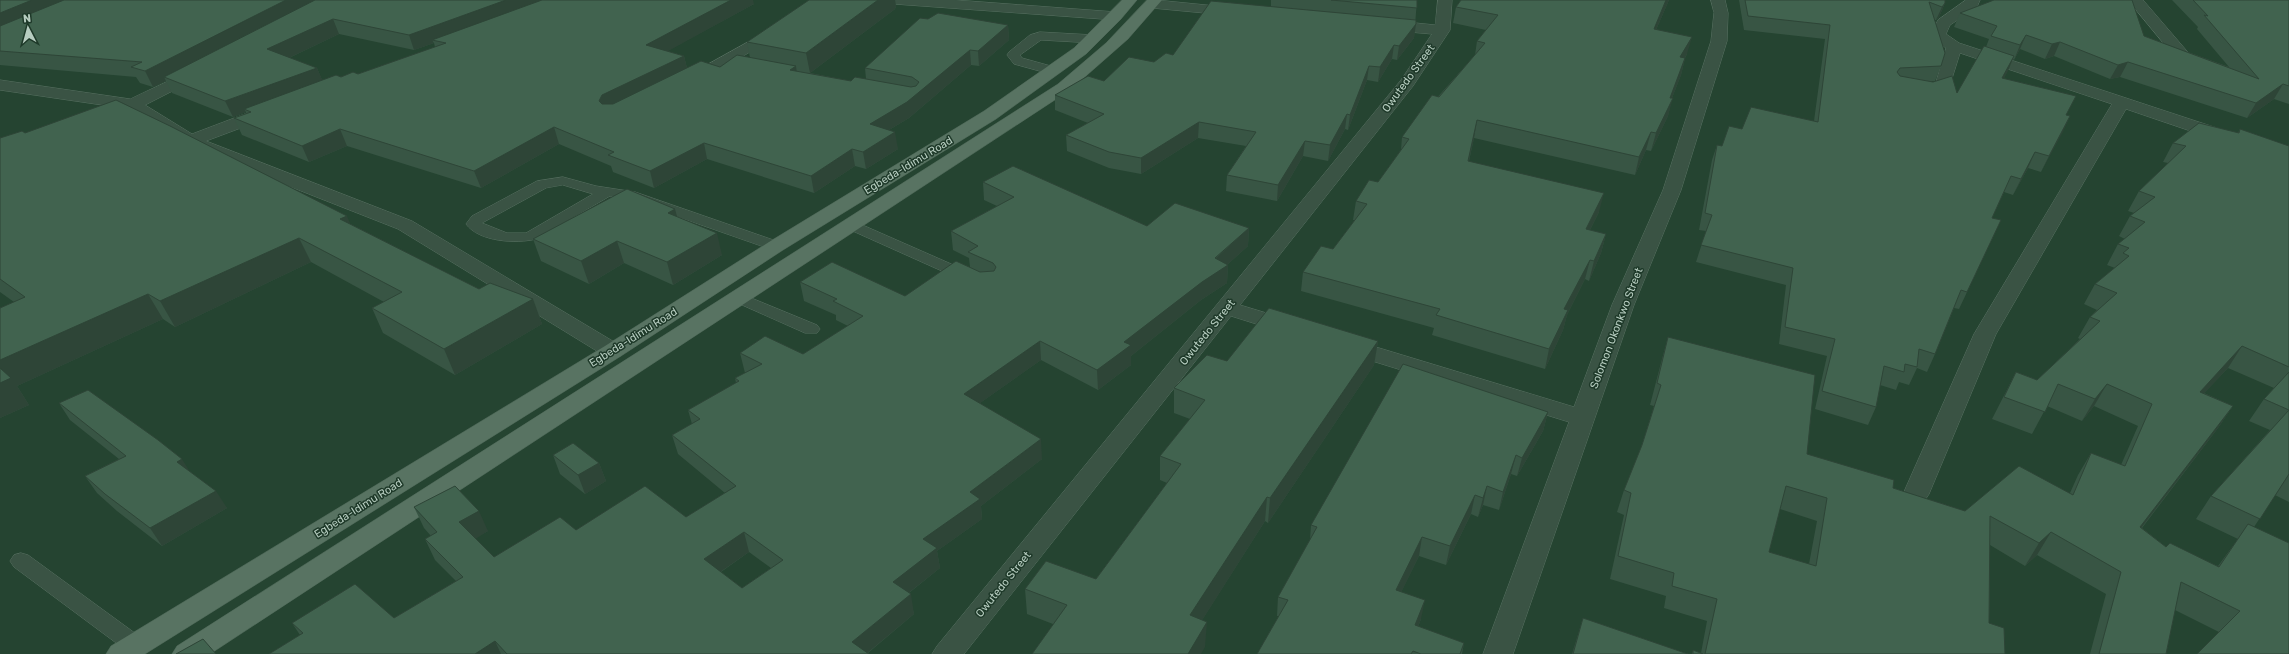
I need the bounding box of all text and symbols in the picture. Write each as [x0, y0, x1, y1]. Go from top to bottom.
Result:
north arrow [8, 8, 48, 48]
text: N [22, 12, 32, 25]
street label: Owutedo Street [1379, 41, 1438, 115]
street label: Egbeda-Idimu Road [862, 134, 955, 197]
street label: Solomon Okonkwo Street [1587, 265, 1646, 391]
street label: Owutedo Street [1177, 296, 1238, 368]
street label: Egbeda-Idimu Road [587, 305, 680, 370]
street label: Egbeda-Idimu Road [312, 476, 405, 541]
street label: Owutedo Street [973, 548, 1034, 620]

